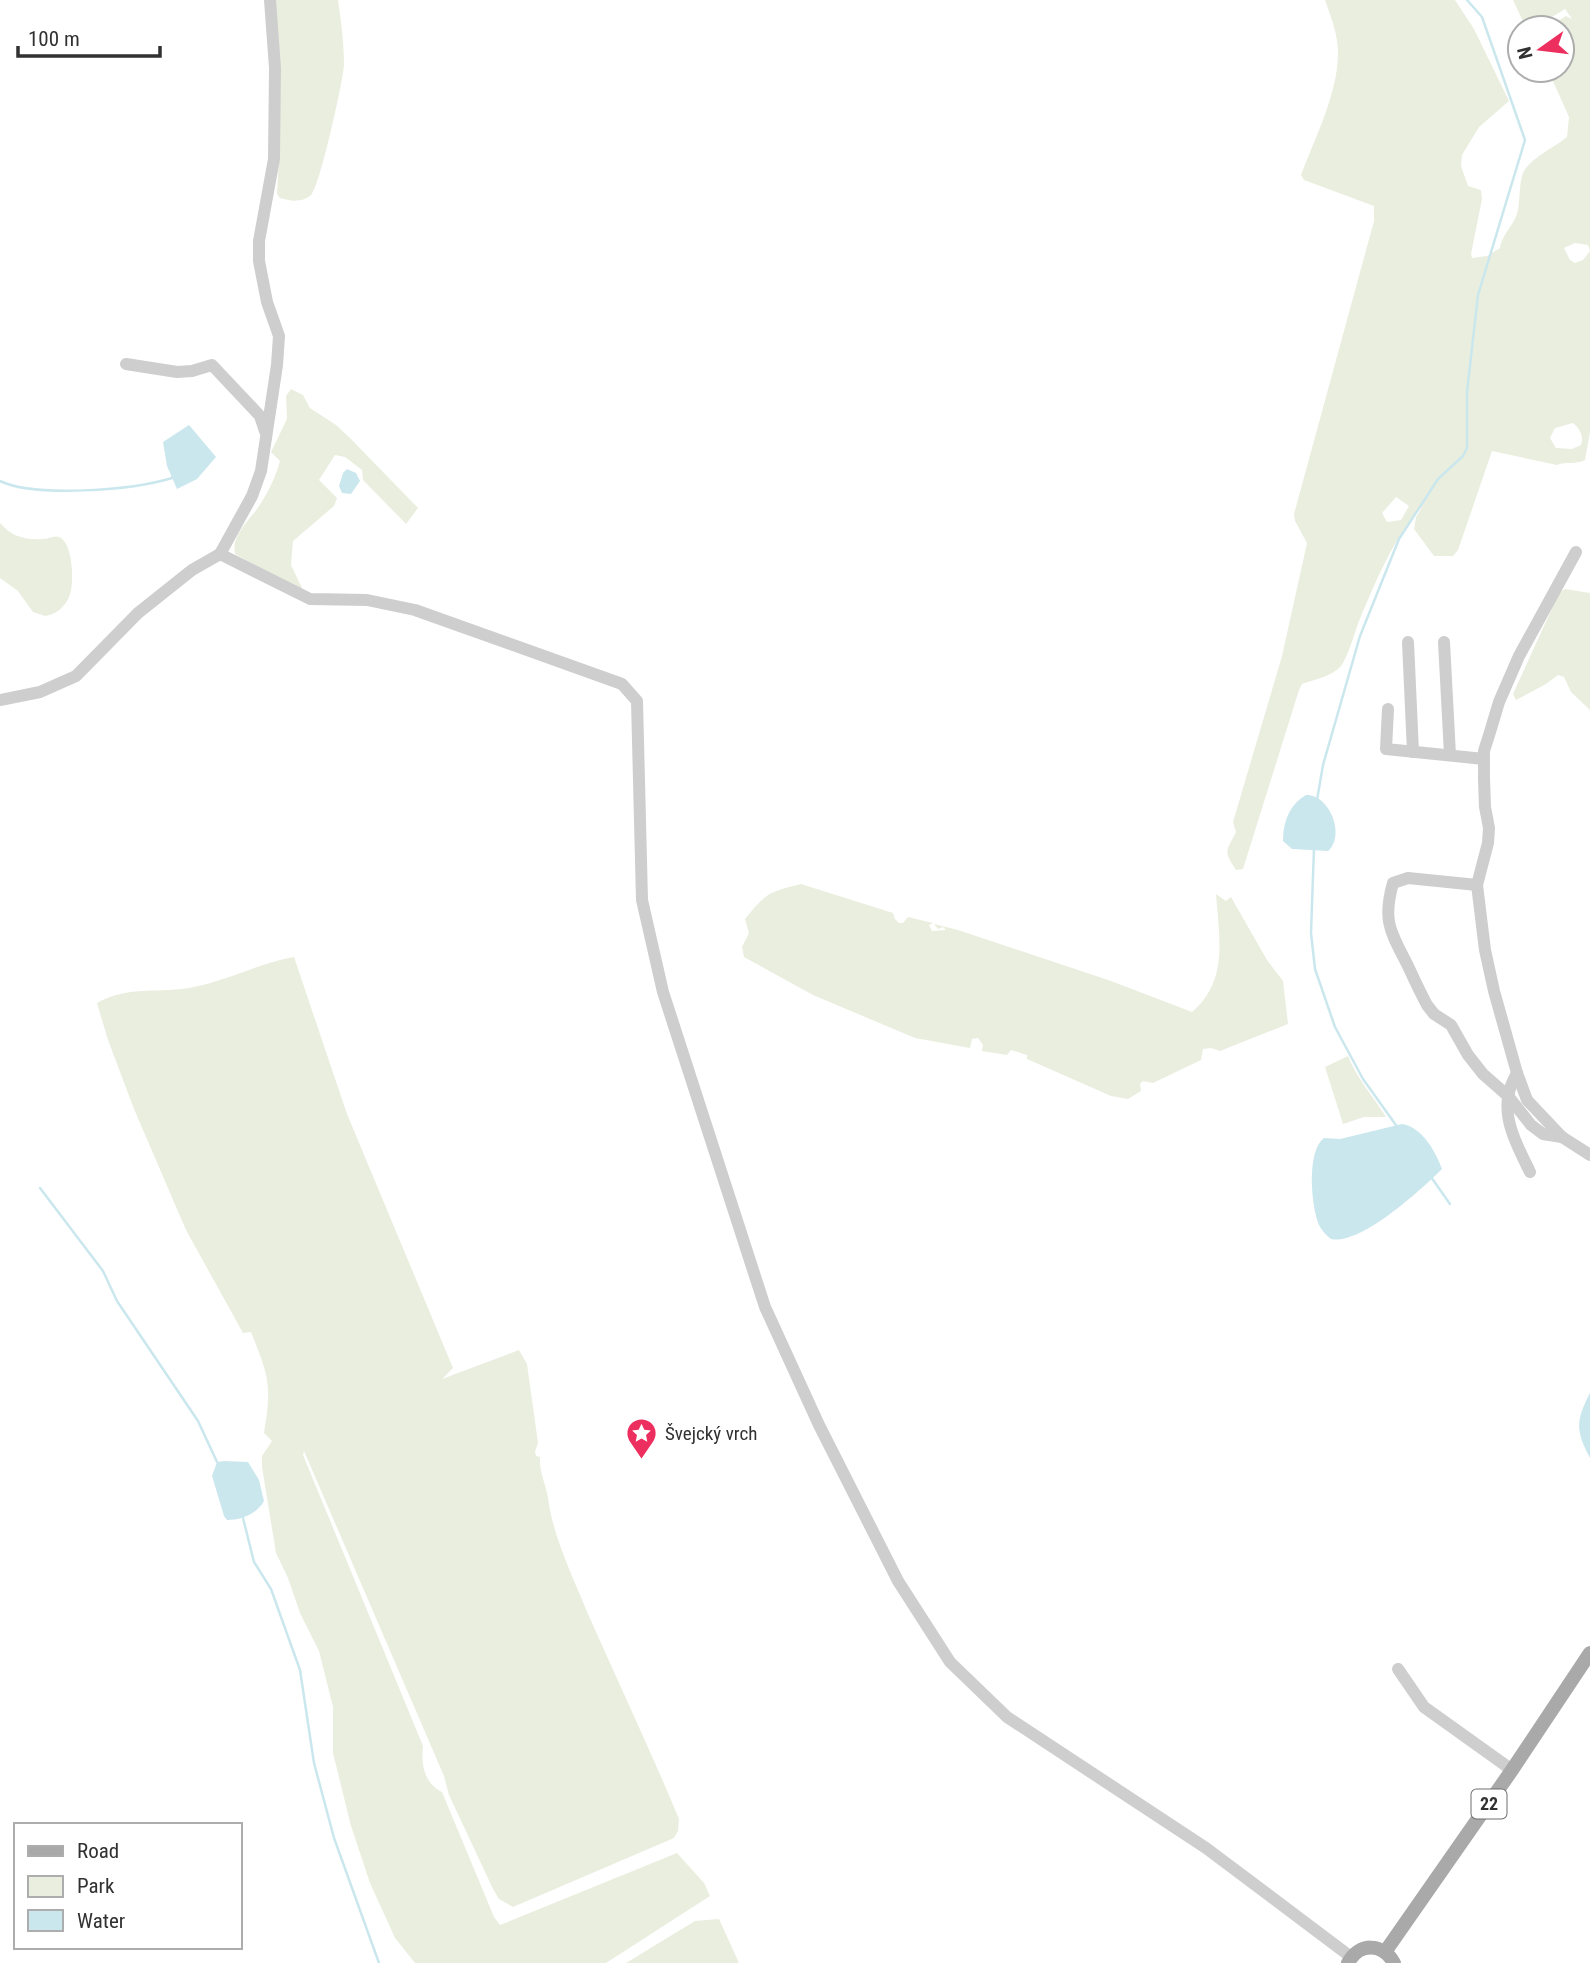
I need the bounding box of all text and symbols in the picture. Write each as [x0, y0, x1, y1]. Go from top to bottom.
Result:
scale bar [18, 14, 159, 58]
north arrow [1506, 14, 1576, 84]
text: 100 m [28, 27, 80, 51]
text: N [1512, 45, 1538, 61]
place icon: Švejcký vrch [625, 1416, 659, 1460]
place label: Švejcký vrch [665, 1422, 757, 1445]
road number: 22 [1472, 1790, 1506, 1818]
legend [14, 1823, 242, 1949]
text: Road [77, 1839, 119, 1863]
text: Park [77, 1874, 115, 1898]
text: Water [77, 1909, 125, 1933]

